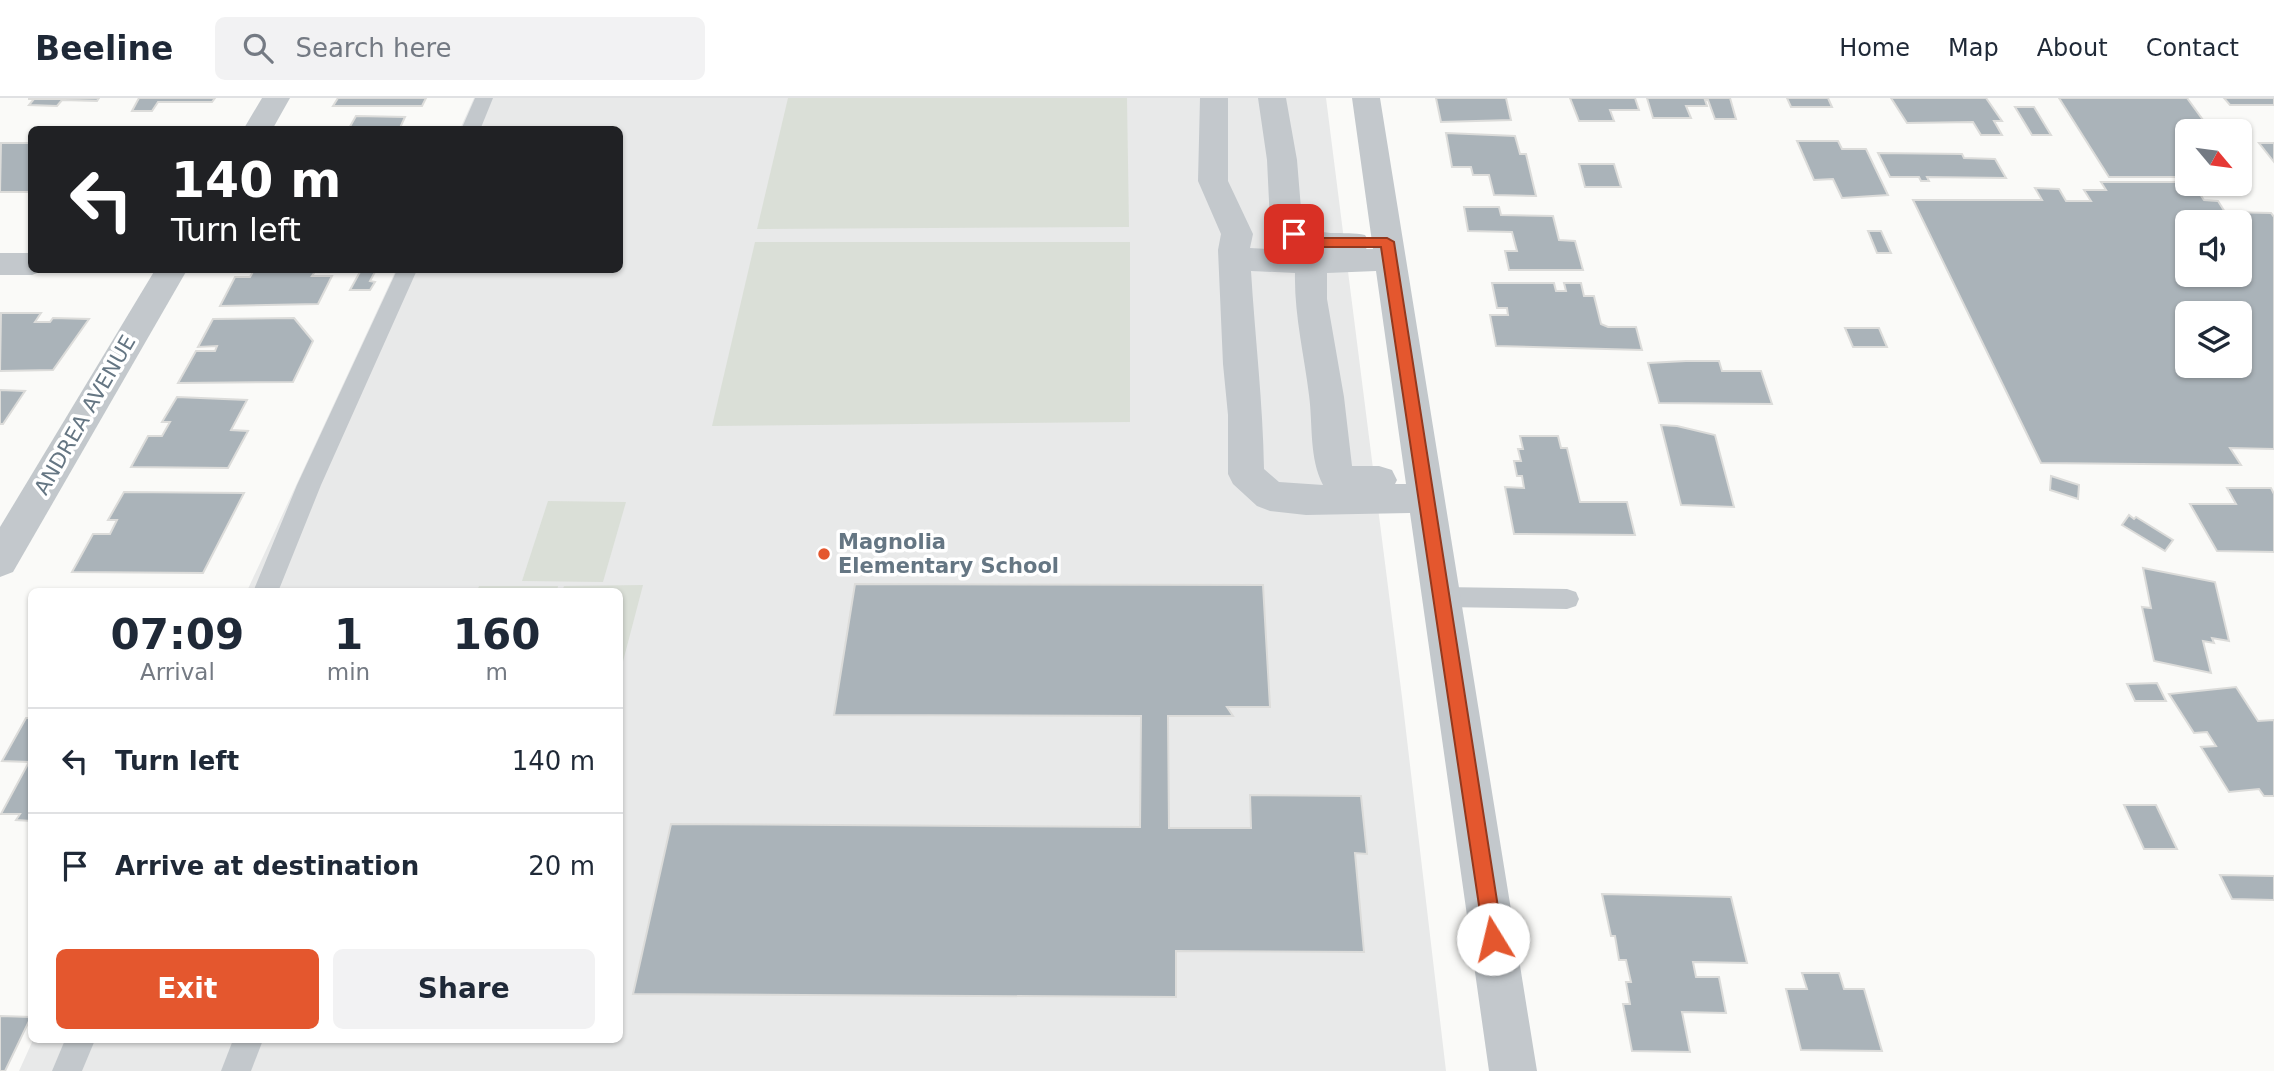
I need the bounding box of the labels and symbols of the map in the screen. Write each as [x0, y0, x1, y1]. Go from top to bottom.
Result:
north arrow [2175, 119, 2252, 196]
pin [1264, 204, 1324, 264]
street label: ANDREA AVENUE [30, 331, 140, 499]
place label: Magnolia Elementary School [838, 530, 1059, 578]
marker: Magnolia Elementary School [816, 546, 832, 562]
position arrow [1456, 902, 1530, 976]

